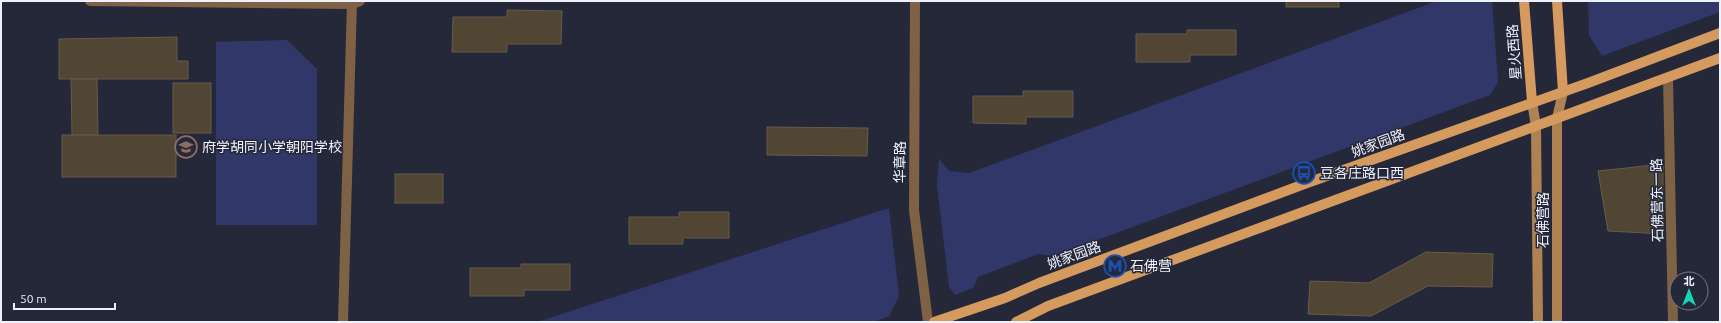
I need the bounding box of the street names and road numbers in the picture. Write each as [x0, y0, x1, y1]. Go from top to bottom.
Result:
street label: 星火西路 [1504, 24, 1524, 80]
street label: 姚家园路 [1349, 126, 1407, 160]
street label: 华章路 [892, 141, 908, 183]
street label: 石佛营东一路 [1648, 158, 1666, 242]
street label: 石佛营路 [1535, 192, 1551, 248]
street label: 姚家园路 [1045, 238, 1103, 272]

